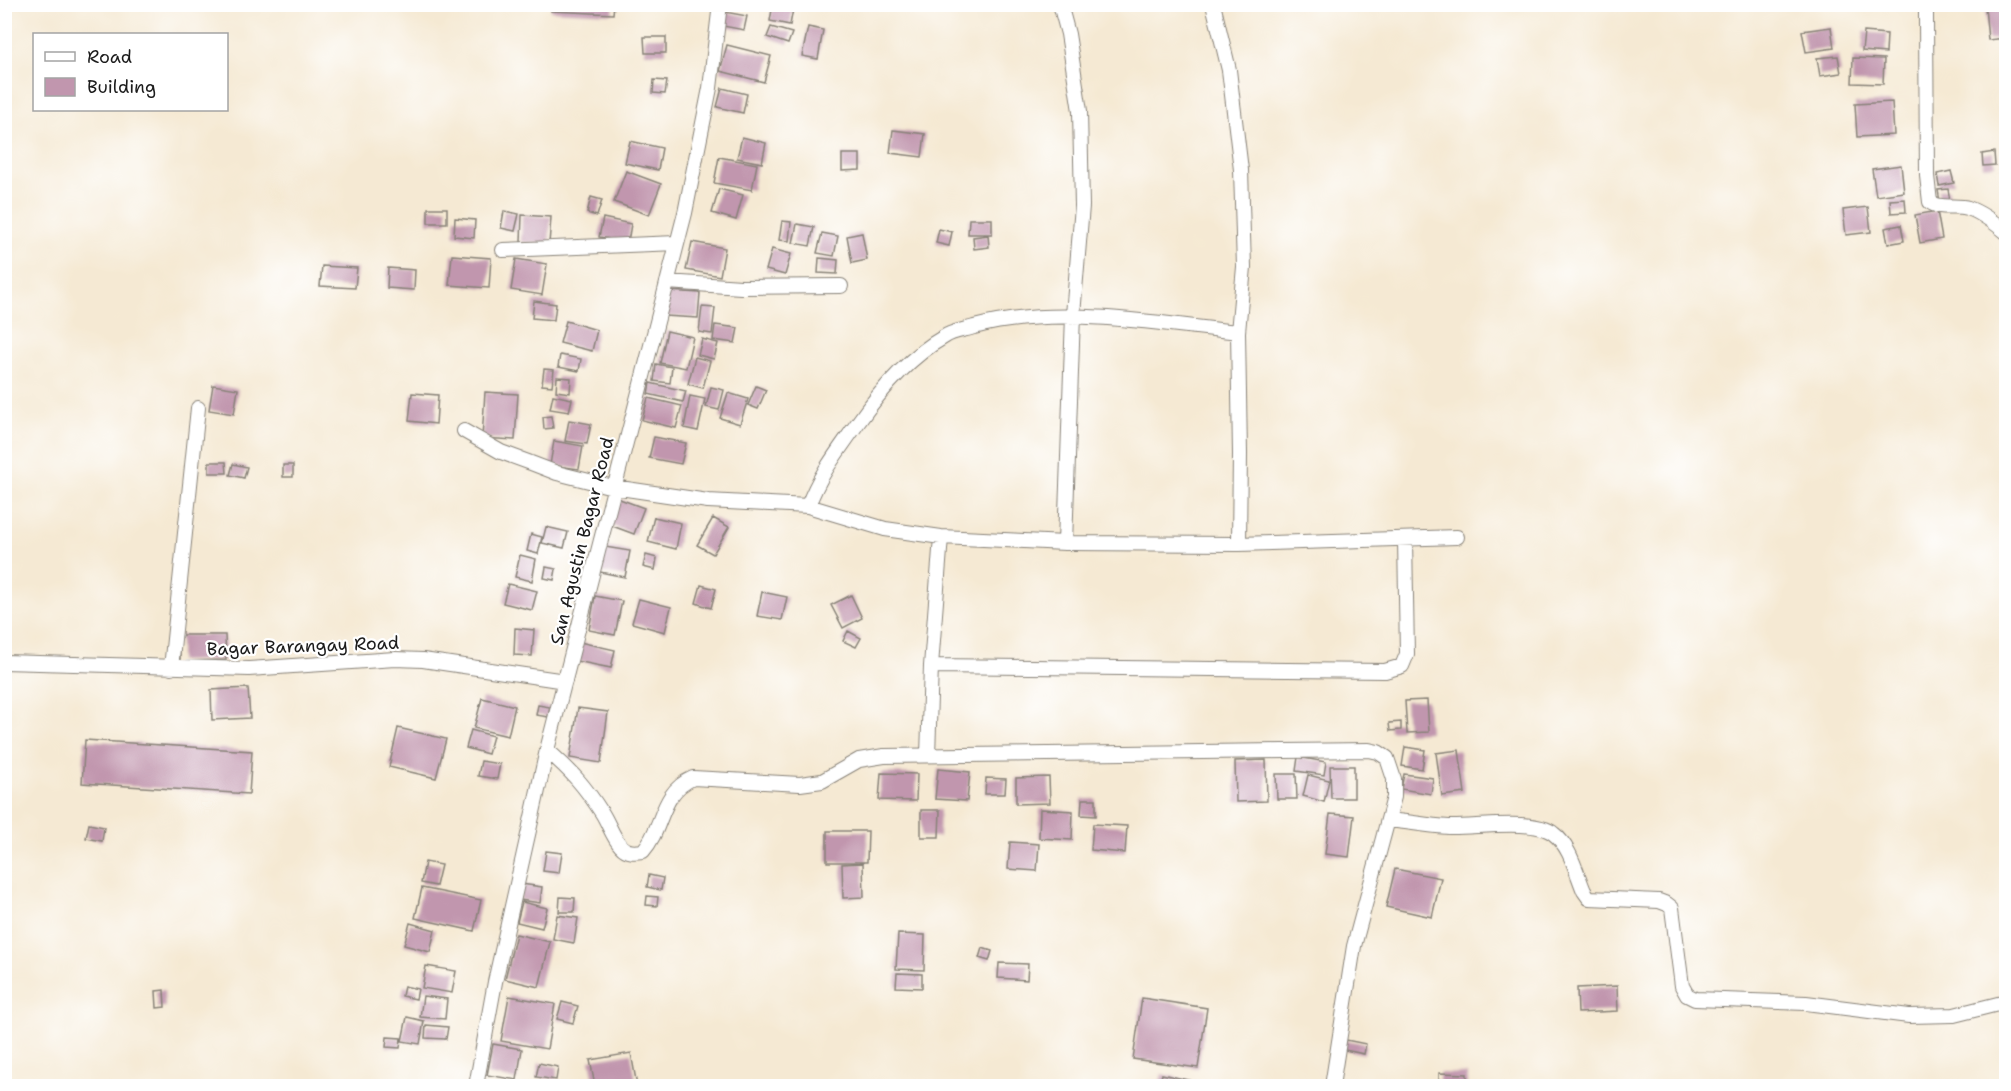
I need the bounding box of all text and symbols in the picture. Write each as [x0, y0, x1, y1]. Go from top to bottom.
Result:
legend [33, 33, 228, 111]
text: Road [87, 45, 132, 69]
text: Building [87, 75, 156, 99]
street label: San Agustin Bagar Road [545, 434, 619, 648]
street label: Bagar Barangay Road [206, 631, 400, 661]

